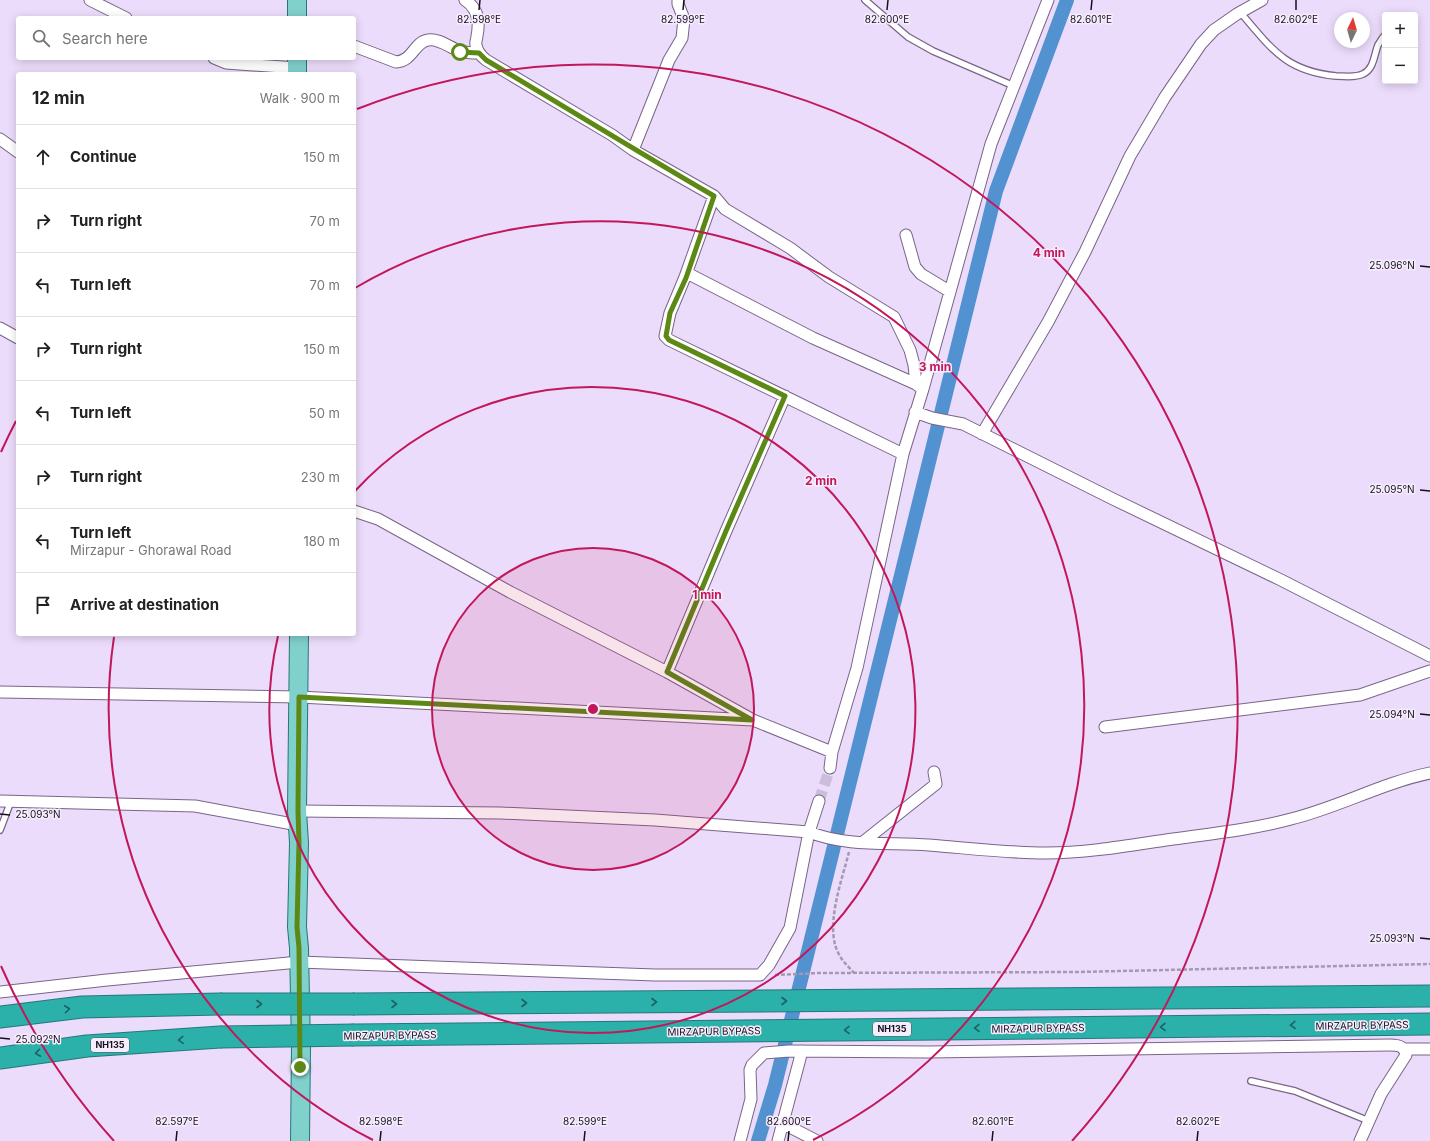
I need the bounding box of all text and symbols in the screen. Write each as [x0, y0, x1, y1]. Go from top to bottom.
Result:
north arrow [1334, 12, 1370, 48]
map controls [1382, 12, 1418, 84]
button: + [1382, 12, 1418, 48]
text: 82.598°E [457, 13, 501, 25]
text: 82.599°E [661, 13, 705, 25]
text: 82.600°E [865, 13, 909, 25]
text: 82.601°E [1070, 13, 1112, 25]
text: 82.602°E [1274, 13, 1318, 25]
search box [16, 16, 356, 60]
icon: search [30, 27, 52, 49]
text: Search here [62, 29, 148, 48]
route start [451, 43, 469, 61]
button: − [1382, 48, 1418, 84]
text: 12 min [32, 88, 85, 108]
text: Walk · 900 m [260, 90, 340, 106]
icon: ahead [32, 146, 54, 168]
text: Continue [70, 147, 137, 166]
text: 150 m [304, 149, 340, 165]
icon: right [32, 210, 54, 232]
text: Turn right [70, 211, 142, 230]
text: 70 m [310, 213, 340, 229]
text: 4 min [1033, 245, 1065, 260]
text: 25.096°N [1369, 259, 1415, 271]
icon: left [32, 274, 54, 296]
text: Turn left [70, 275, 131, 294]
text: 70 m [310, 277, 340, 293]
icon: right [32, 338, 54, 360]
text: Turn right [70, 339, 142, 358]
text: 150 m [304, 341, 340, 357]
text: 3 min [919, 359, 951, 374]
icon: left [32, 402, 54, 424]
text: Turn left [70, 403, 131, 422]
text: 50 m [309, 405, 340, 421]
icon: right [32, 466, 54, 488]
text: Turn right [70, 467, 142, 486]
text: 230 m [301, 469, 340, 485]
text: 2 min [805, 473, 837, 488]
text: 25.095°N [1369, 483, 1415, 495]
text: Turn left [70, 523, 131, 542]
icon: left [32, 530, 54, 552]
text: 180 m [303, 533, 340, 549]
text: Mirzapur - Ghorawal Road [70, 542, 232, 558]
text: 1 min [692, 587, 722, 602]
icon: arrive [32, 594, 54, 616]
text: Arrive at destination [70, 595, 219, 614]
centre of rings [586, 702, 600, 716]
text: 25.094°N [1369, 708, 1415, 720]
text: 25.093°N [15, 808, 61, 820]
text: 25.093°N [1369, 932, 1415, 944]
one-way arrow [781, 997, 787, 1005]
one-way arrow [651, 998, 657, 1006]
one-way arrow [521, 999, 527, 1007]
one-way arrow [256, 1000, 262, 1008]
one-way arrow [391, 1000, 397, 1008]
one-way arrow [63, 1005, 70, 1014]
street label: MIRZAPUR BYPASS [1315, 1018, 1409, 1032]
street label: MIRZAPUR BYPASS [991, 1021, 1085, 1035]
one-way arrow [1290, 1021, 1296, 1029]
road number: NH135 [873, 1022, 911, 1036]
one-way arrow [1160, 1023, 1166, 1031]
street label: MIRZAPUR BYPASS [667, 1024, 761, 1038]
one-way arrow [974, 1024, 980, 1033]
one-way arrow [844, 1026, 850, 1034]
street label: MIRZAPUR BYPASS [343, 1028, 437, 1042]
text: 25.092°N [15, 1033, 61, 1045]
one-way arrow [178, 1035, 184, 1044]
road number: NH135 [91, 1038, 129, 1052]
one-way arrow [35, 1048, 41, 1057]
route end [291, 1058, 309, 1076]
text: 82.597°E [155, 1115, 199, 1127]
text: 82.598°E [359, 1115, 403, 1127]
text: 82.599°E [563, 1115, 607, 1127]
text: 82.600°E [767, 1115, 811, 1127]
text: 82.601°E [972, 1115, 1014, 1127]
text: 82.602°E [1176, 1115, 1220, 1127]

